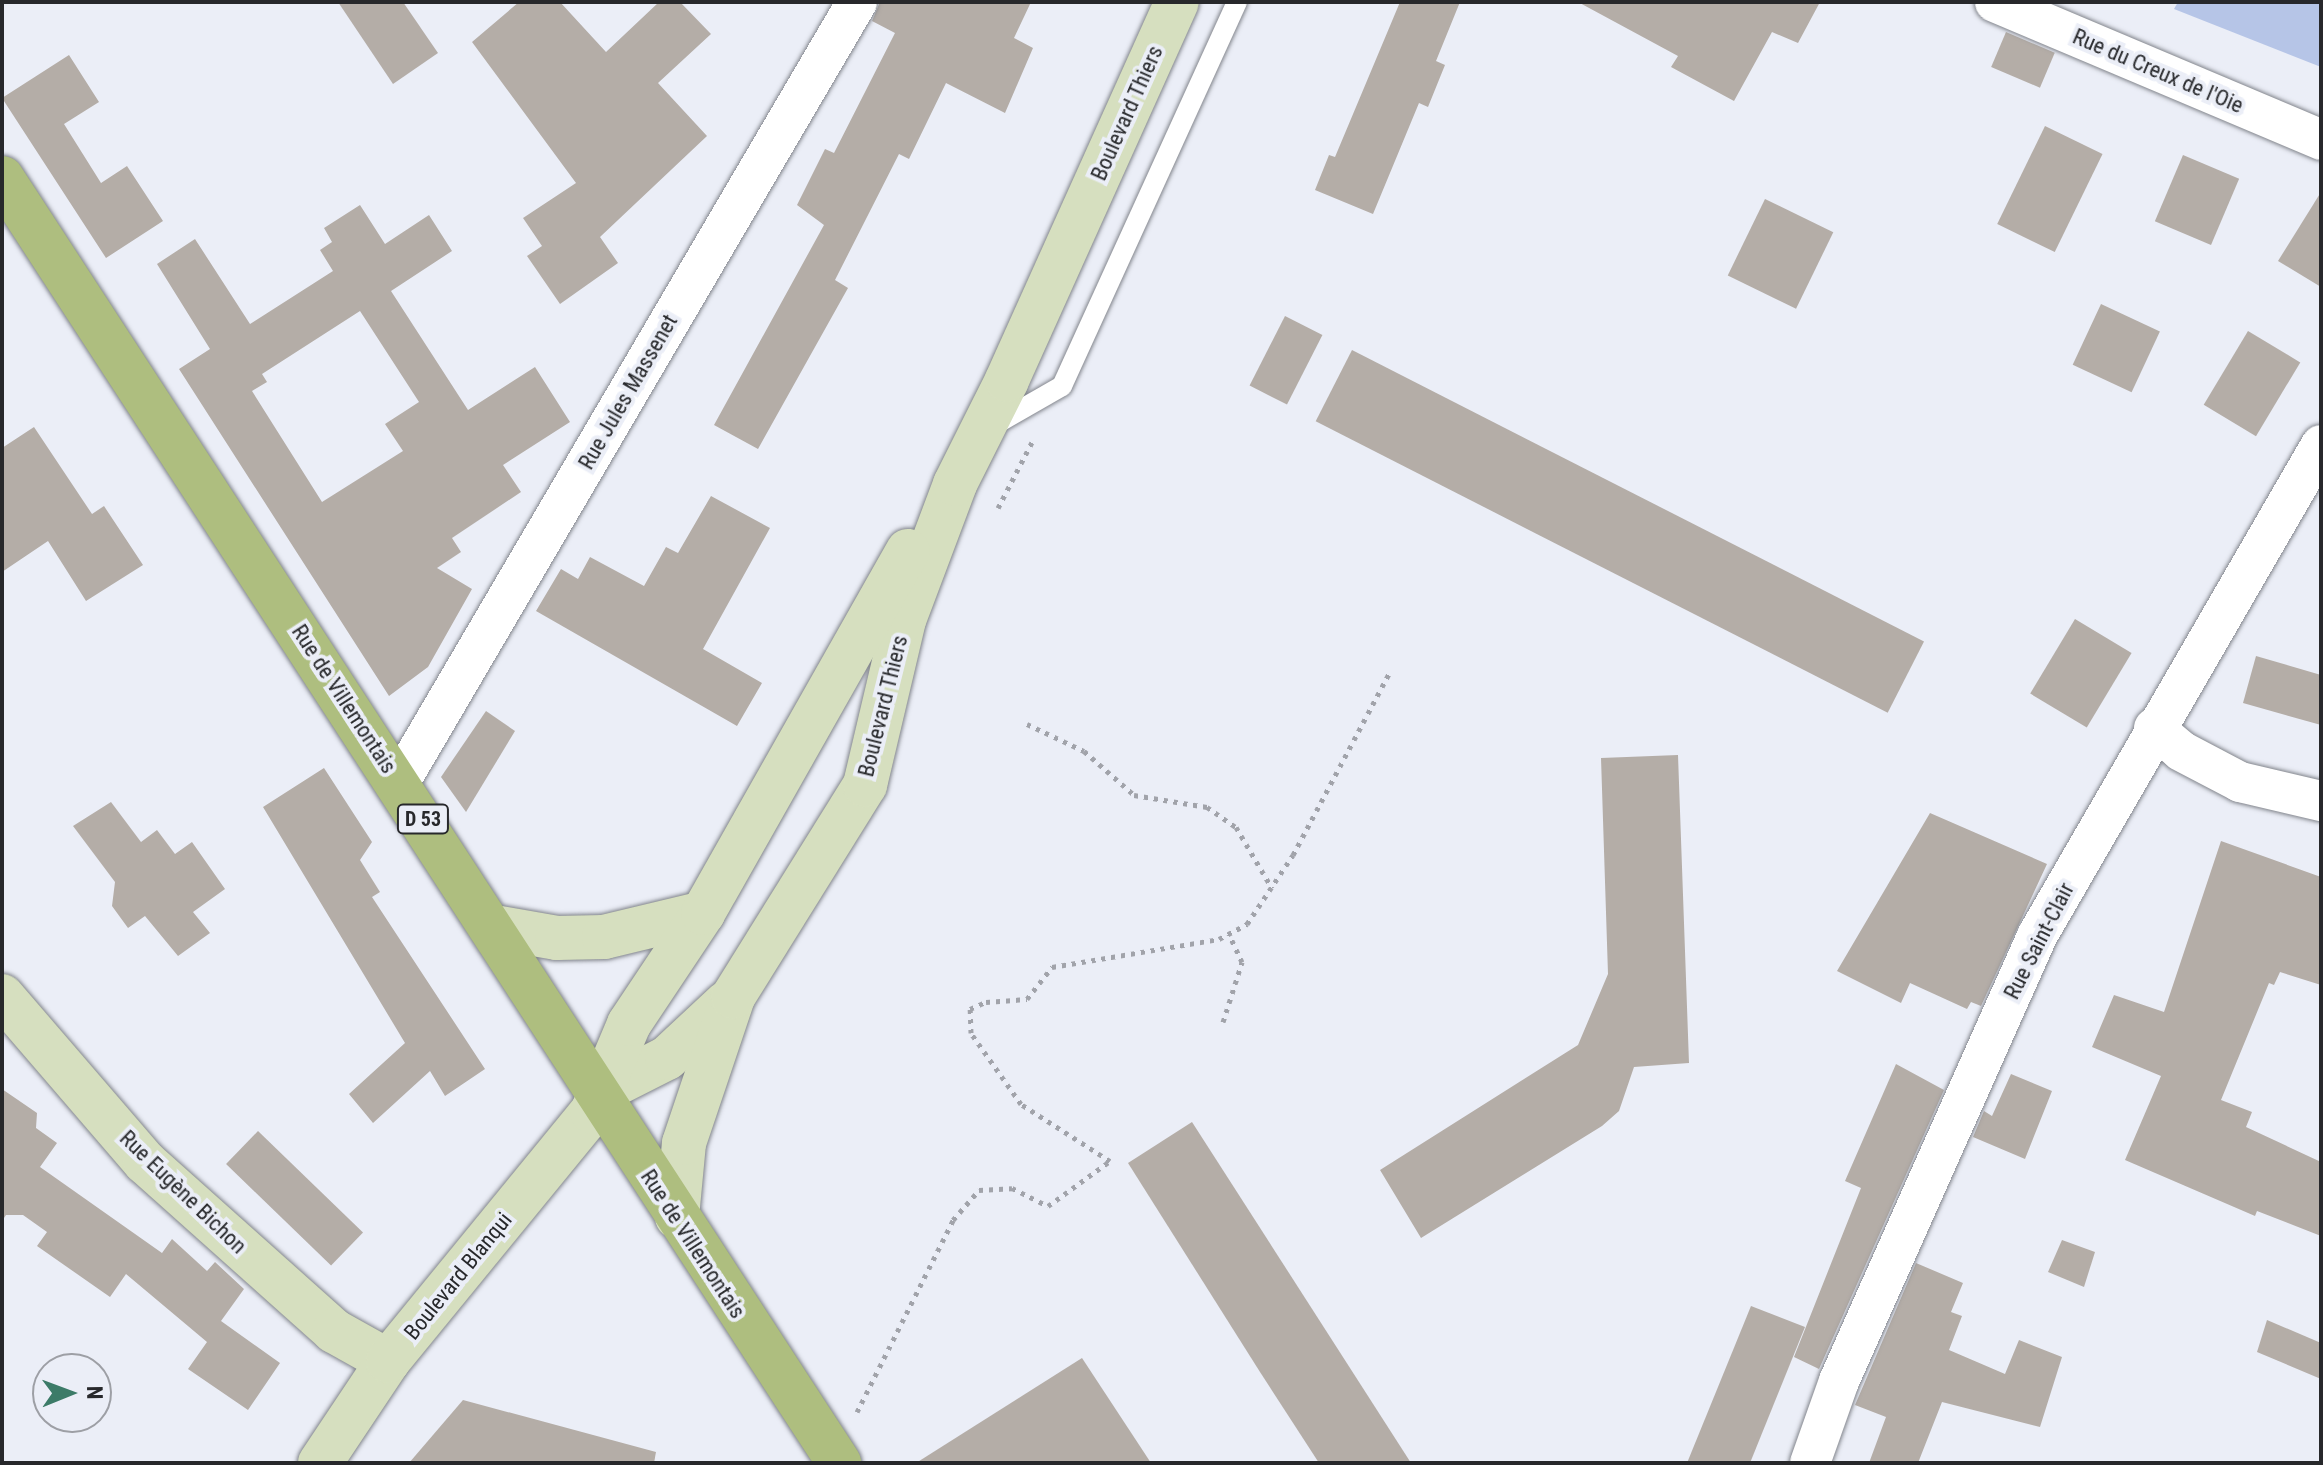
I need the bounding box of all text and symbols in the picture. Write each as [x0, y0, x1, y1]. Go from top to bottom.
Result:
street label: Rue du Creux de l'Oie [2069, 23, 2247, 119]
street label: Boulevard Thiers [1085, 41, 1169, 185]
street label: Rue Jules Massenet [573, 310, 683, 474]
street label: Rue de Villemontais [286, 620, 402, 778]
street label: Boulevard Thiers [853, 632, 913, 780]
road number: D 53 [395, 803, 451, 835]
street label: Rue Saint-Clair [1998, 878, 2080, 1004]
street label: Rue Eugène Bichon [114, 1125, 252, 1259]
street label: Rue de Villemontais [635, 1165, 751, 1323]
street label: Boulevard Blanqui [399, 1207, 517, 1345]
north arrow [32, 1353, 112, 1433]
text: N [82, 1386, 107, 1400]

